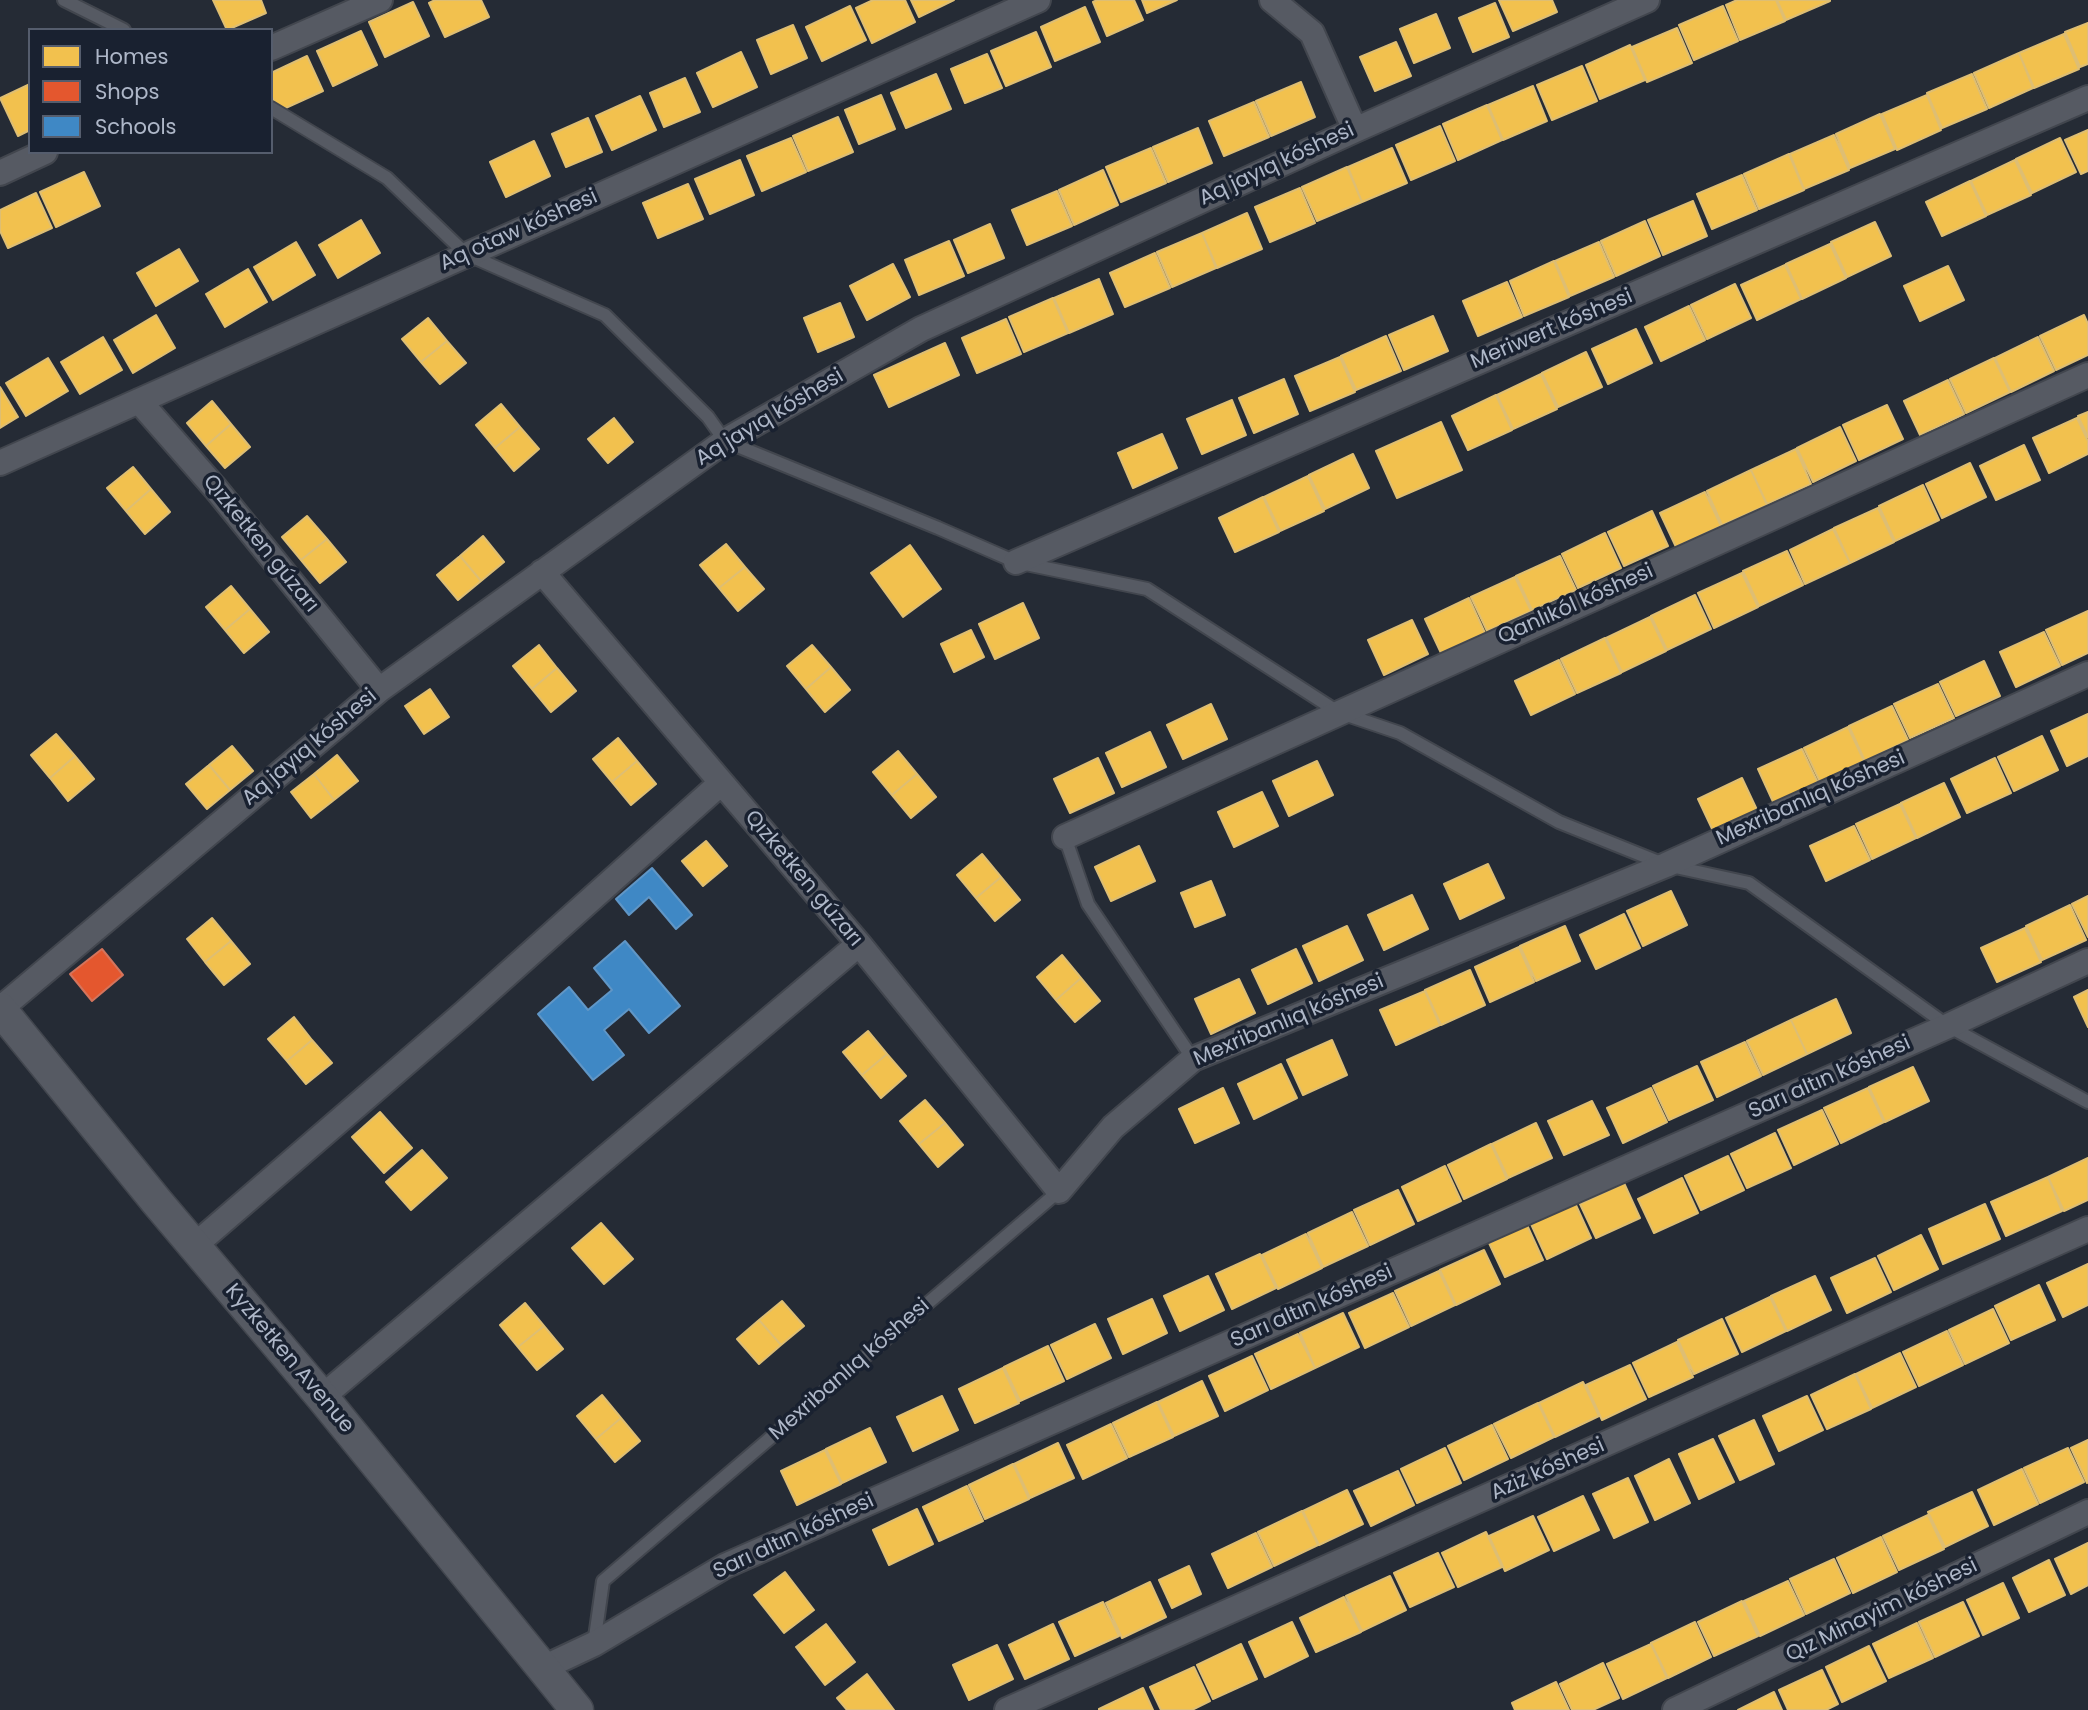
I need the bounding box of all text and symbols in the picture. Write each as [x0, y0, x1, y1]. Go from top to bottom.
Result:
legend [28, 28, 273, 154]
text: Homes [95, 42, 169, 71]
text: Shops [95, 77, 159, 106]
text: Schools [95, 112, 177, 141]
street label: Aq jayıq kóshesi [1196, 118, 1358, 212]
street label: Aq otaw kóshesi [436, 185, 602, 277]
street label: Meriwert kóshesi [1467, 285, 1637, 375]
street label: Aq jayıq kóshesi [692, 364, 848, 472]
street label: Qızketken gúzarı [197, 470, 323, 618]
street label: Qanlıkól kóshesi [1494, 559, 1658, 651]
street label: Aq jayıq kóshesi [238, 684, 382, 812]
street label: Mexribanlıq kóshesi [1713, 746, 1909, 852]
street label: Qızketken gúzarı [739, 806, 867, 952]
street label: Mexribanlıq kóshesi [1190, 970, 1388, 1072]
street label: Sarı altın kóshesi [1745, 1031, 1915, 1125]
street label: Sarı altın kóshesi [1227, 1260, 1397, 1354]
street label: Kyzketken Avenue [219, 1279, 359, 1439]
street label: Mexribanlıq kóshesi [765, 1294, 935, 1446]
street label: Aziz kóshesi [1487, 1434, 1609, 1506]
street label: Sarı altın kóshesi [710, 1489, 878, 1585]
street label: Qız Minayim kóshesi [1782, 1554, 1982, 1668]

